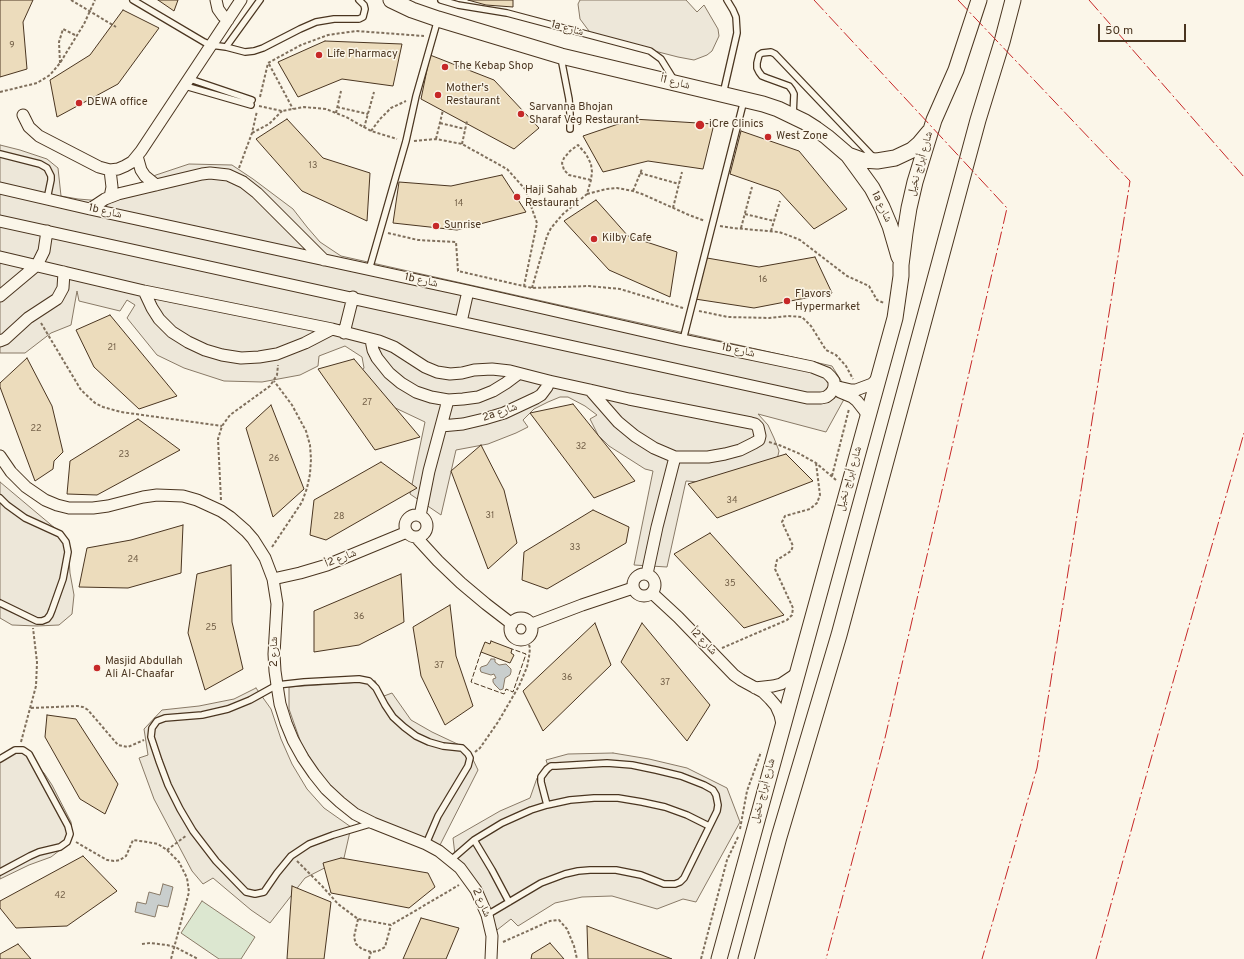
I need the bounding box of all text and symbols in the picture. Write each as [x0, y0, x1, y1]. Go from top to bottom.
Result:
scale bar [1100, 16, 1188, 42]
street label: 1a شارع [549, 18, 585, 40]
text: 50 m [1105, 23, 1133, 39]
house number: 9 [9, 41, 15, 51]
place label: Life Pharmacy [327, 48, 398, 62]
marker: Life Pharmacy [314, 50, 324, 60]
place label: The Kebap Shop [453, 60, 533, 74]
marker: The Kebap Shop [440, 62, 450, 72]
street label: شارع 1أ [659, 73, 691, 93]
place label: Mother's Restaurant [446, 82, 500, 108]
marker: Mother's Restaurant [433, 90, 443, 100]
place label: DEWA office [87, 96, 148, 110]
marker: DEWA office [74, 98, 84, 108]
place label: Sarvanna Bhojan Sharaf Veg Restaurant [529, 101, 639, 127]
marker: Sarvanna Bhojan Sharaf Veg Restaurant [516, 109, 526, 119]
place label: iCre Clinics [709, 118, 764, 132]
marker: iCre Clinics [694, 119, 706, 131]
place label: West Zone [776, 130, 828, 144]
street label: شارع أبراج نخيل [905, 130, 937, 198]
marker: West Zone [763, 132, 773, 142]
house number: 13 [309, 161, 317, 171]
place label: Haji Sahab Restaurant [525, 184, 579, 210]
street label: 1a شارع [868, 189, 894, 225]
marker: Haji Sahab Restaurant [512, 192, 522, 202]
house number: 14 [455, 199, 463, 209]
street label: 1b شارع [87, 202, 123, 222]
place label: Sunrise [444, 219, 481, 233]
marker: Sunrise [431, 221, 441, 231]
place label: Kilby Cafe [602, 232, 652, 246]
marker: Kilby Cafe [589, 234, 599, 244]
street label: 1b شارع [403, 271, 439, 291]
house number: 16 [759, 275, 767, 285]
place label: Flavors Hypermarket [795, 288, 860, 314]
marker: Flavors Hypermarket [782, 296, 792, 306]
street label: 1b شارع [720, 341, 756, 361]
house number: 21 [108, 343, 116, 353]
house number: 27 [362, 398, 372, 408]
street label: 2a شارع [481, 401, 519, 425]
house number: 22 [30, 424, 42, 434]
house number: 32 [576, 442, 586, 452]
street label: شارع أبراج نخيل [834, 445, 866, 513]
house number: 23 [119, 450, 129, 460]
house number: 26 [269, 454, 279, 464]
house number: 34 [726, 496, 738, 506]
house number: 31 [486, 511, 494, 521]
house number: 28 [333, 512, 345, 522]
house number: 33 [570, 543, 580, 553]
street label: شارع 2أ [323, 547, 359, 571]
house number: 24 [127, 555, 139, 565]
house number: 35 [724, 579, 736, 589]
house number: 36 [354, 612, 364, 622]
house number: 25 [205, 623, 217, 633]
street label: شارع 2أ [687, 626, 719, 658]
street label: شارع 2 [268, 637, 282, 667]
place label: Masjid Abdullah Ali Al-Chaafar [105, 655, 183, 681]
house number: 37 [434, 661, 444, 671]
marker: Masjid Abdullah Ali Al-Chaafar [92, 663, 102, 673]
house number: 36 [562, 673, 572, 683]
house number: 37 [660, 678, 670, 688]
street label: شارع أبراج نخيل [749, 757, 779, 825]
street label: شارع 2 [469, 887, 493, 919]
house number: 42 [54, 891, 66, 901]

